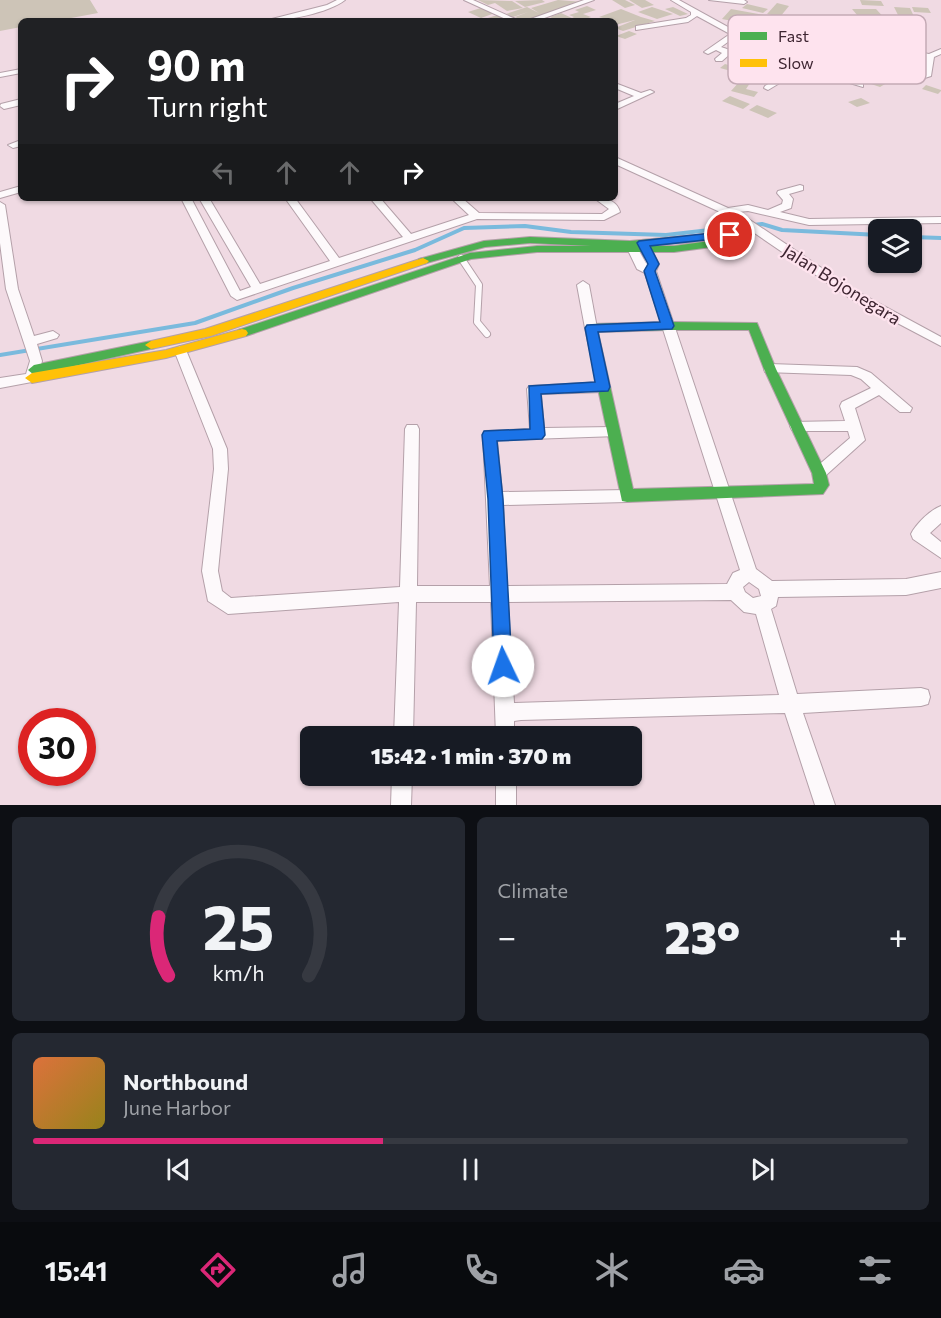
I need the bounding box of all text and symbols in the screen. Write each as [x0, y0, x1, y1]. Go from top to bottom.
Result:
legend [728, 15, 926, 84]
text: Fast [778, 26, 809, 45]
text: 90 m [147, 38, 246, 90]
icon: right [48, 42, 126, 120]
text: Slow [778, 53, 814, 72]
text: Turn right [147, 90, 267, 123]
icon: left [207, 156, 240, 189]
icon: ahead [270, 156, 303, 189]
icon: ahead [333, 156, 366, 189]
icon: right [396, 156, 429, 189]
pin [704, 209, 755, 260]
icon: arrive [713, 218, 746, 251]
map controls [868, 219, 922, 273]
button: layers [868, 219, 922, 273]
street label: Jalan Bojonegara [779, 239, 905, 329]
position arrow [471, 634, 535, 698]
speed limit sign: 30 [18, 708, 96, 786]
text: 15:42 · 1 min · 370 m [371, 742, 571, 769]
text: Climate [498, 878, 568, 902]
text: 25 [202, 887, 274, 963]
text: 23° [665, 908, 740, 963]
text: − [498, 915, 516, 956]
text: + [889, 915, 908, 956]
text: km/h [212, 959, 264, 985]
text: Northbound [123, 1068, 248, 1095]
text: June Harbor [123, 1095, 231, 1119]
icon: previous [162, 1153, 195, 1186]
icon: pause [454, 1153, 487, 1186]
icon: next [746, 1153, 779, 1186]
icon: directions [197, 1249, 239, 1291]
icon: music [329, 1249, 371, 1291]
icon: phone [460, 1249, 502, 1291]
icon: climate [591, 1249, 633, 1291]
icon: car [723, 1249, 765, 1291]
icon: filters [854, 1249, 896, 1291]
text: 15:41 [45, 1254, 108, 1287]

